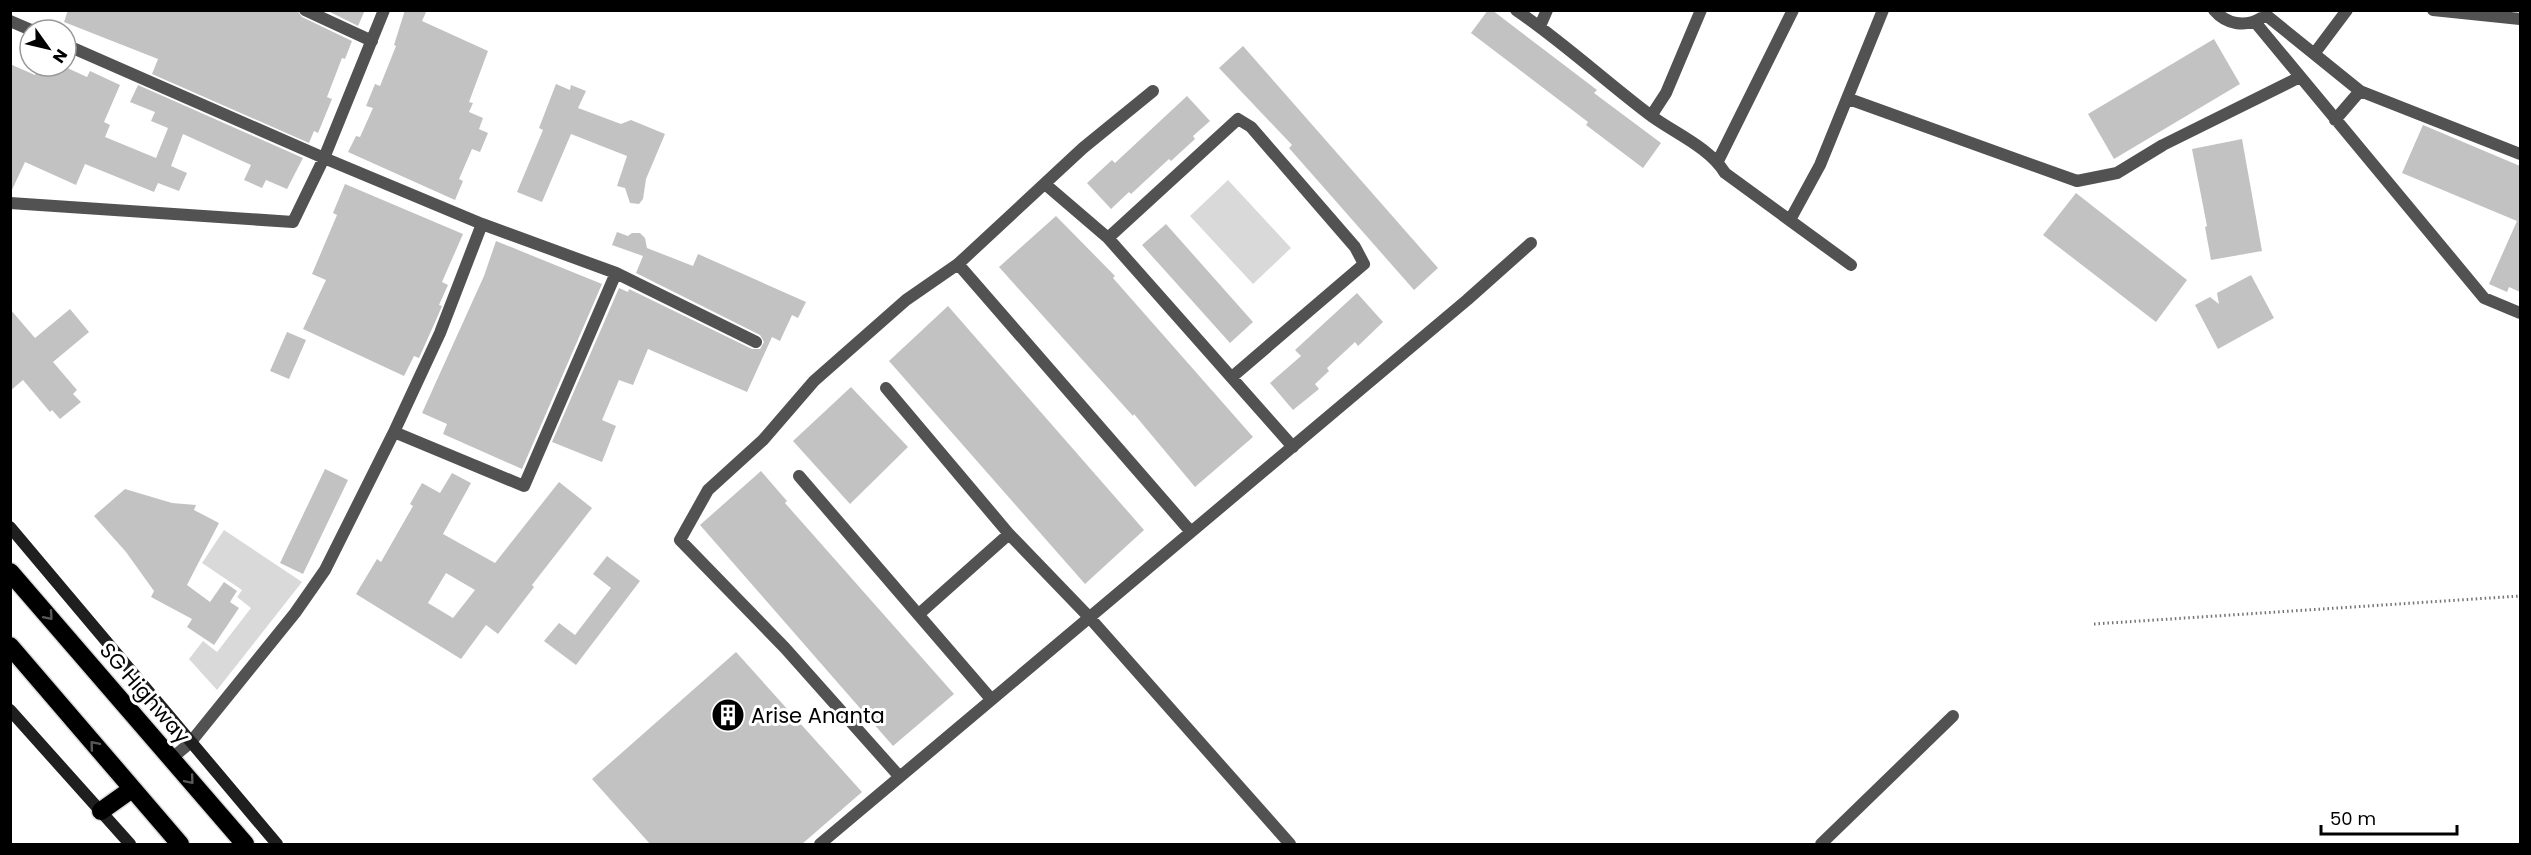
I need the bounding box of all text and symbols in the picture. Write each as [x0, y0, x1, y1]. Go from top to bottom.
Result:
north arrow [18, 18, 78, 78]
text: N [47, 45, 73, 68]
one-way arrow [42, 610, 53, 620]
street label: SG Highway [93, 636, 197, 750]
building icon: Arise Ananta [710, 697, 746, 733]
place label: Arise Ananta [751, 701, 885, 730]
one-way arrow [90, 741, 101, 752]
one-way arrow [183, 773, 194, 784]
scale bar [2321, 798, 2458, 836]
text: 50 m [2330, 806, 2376, 831]

